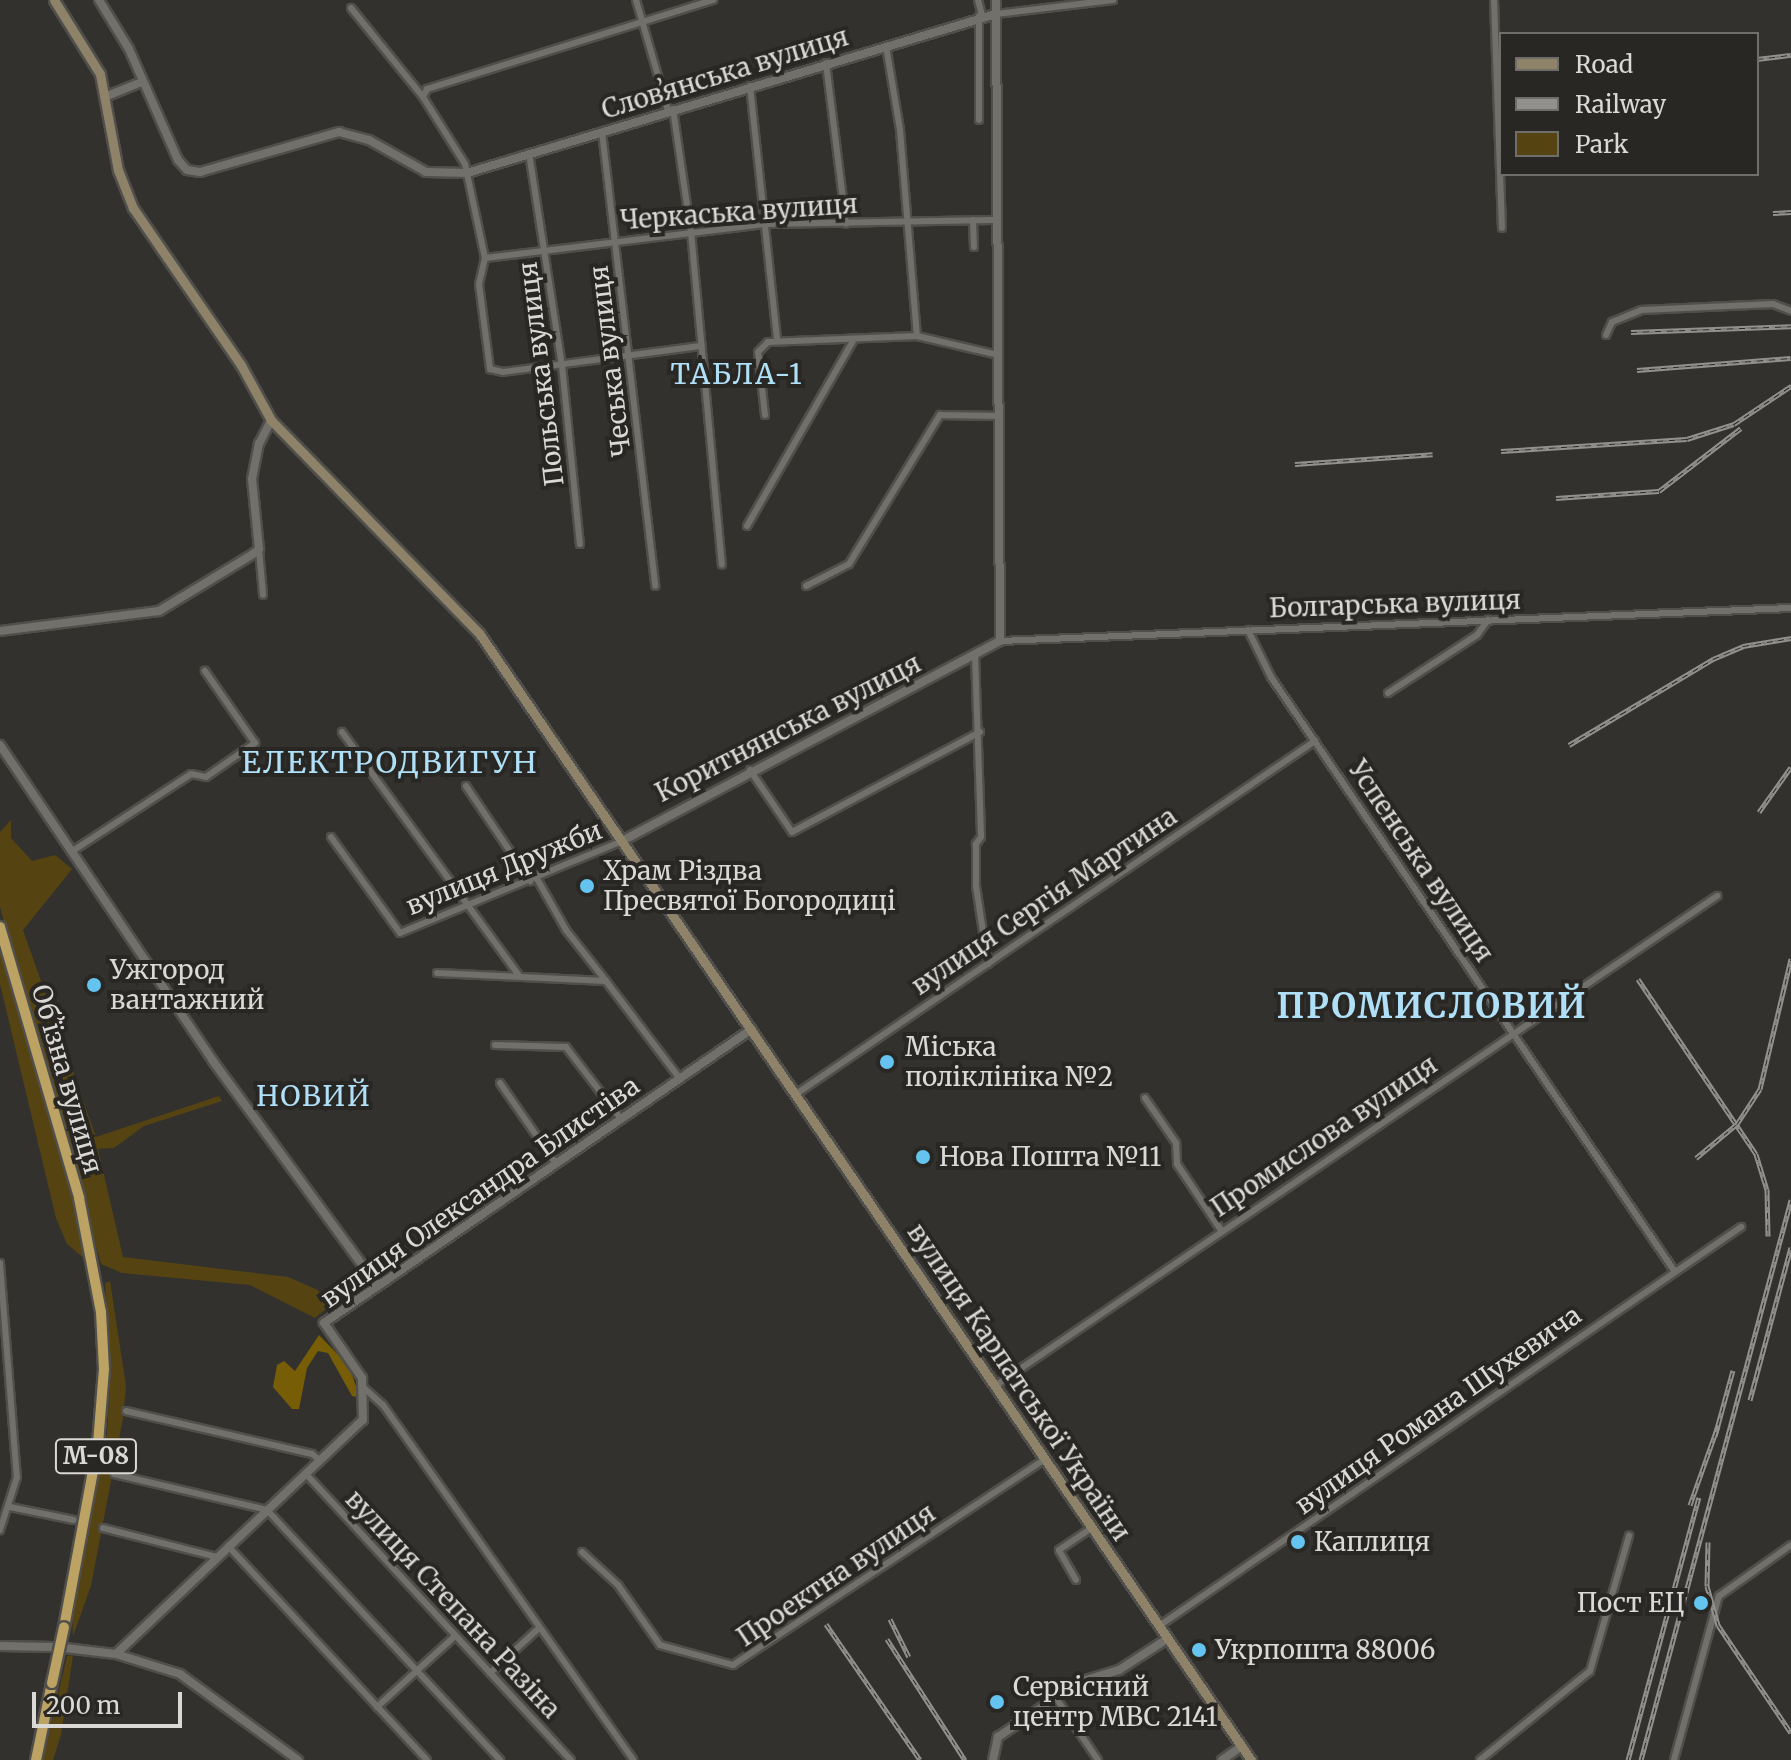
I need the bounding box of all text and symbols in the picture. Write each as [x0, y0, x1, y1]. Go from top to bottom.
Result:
street label: Словʼянська вулиця [598, 21, 852, 125]
legend [1499, 32, 1759, 176]
text: Road [1575, 49, 1633, 80]
text: Railway [1575, 89, 1666, 120]
text: Park [1575, 129, 1628, 160]
street label: Черкаська вулиця [619, 188, 859, 236]
street label: Польська вулиця [512, 260, 570, 488]
street label: Чеська вулиця [583, 264, 637, 458]
district label: ТАБЛА-1 [670, 357, 804, 391]
street label: Болгарська вулиця [1268, 584, 1522, 624]
street label: Коритнянська вулиця [650, 648, 926, 808]
district label: ЕЛЕКТРОДВИГУН [241, 744, 539, 780]
street label: Успенська вулиця [1342, 754, 1500, 968]
street label: вулиця Сергія Мартина [906, 801, 1182, 1001]
street label: вулиця Дружби [402, 815, 606, 921]
place label: Храм Різдва Пресвятої Богородиці [603, 855, 896, 916]
marker: Храм Різдва Пресвятої Богородиці [578, 877, 596, 895]
place label: Ужгород вантажний [110, 954, 265, 1016]
marker: Ужгород вантажний [85, 976, 103, 994]
street label: Обʼїзна вулиця [25, 981, 109, 1177]
district label: ПРОМИСЛОВИЙ [1276, 987, 1588, 1027]
place label: Міська поліклініка №2 [905, 1031, 1113, 1092]
street label: Промислова вулиця [1205, 1049, 1443, 1223]
marker: Міська поліклініка №2 [876, 1051, 898, 1073]
street label: вулиця Олександра Блистіва [315, 1070, 645, 1314]
district label: НОВИЙ [256, 1079, 372, 1113]
place label: Нова Пошта №11 [939, 1141, 1161, 1173]
marker: Нова Пошта №11 [914, 1148, 932, 1166]
street label: вулиця Карпатської України [901, 1217, 1137, 1547]
street label: вулиця Романа Шухевича [1289, 1299, 1587, 1521]
road number: М-08 [54, 1436, 138, 1476]
street label: вулиця Степана Разіна [339, 1484, 567, 1724]
street label: Проектна вулиця [731, 1497, 941, 1653]
place label: Каплиця [1314, 1526, 1430, 1558]
marker: Каплиця [1289, 1533, 1307, 1551]
place label: Пост ЕЦ [1577, 1587, 1685, 1619]
marker: Пост ЕЦ [1692, 1594, 1710, 1612]
place label: Укрпошта 88006 [1215, 1634, 1436, 1666]
marker: Укрпошта 88006 [1190, 1641, 1208, 1659]
place label: Сервісний центр МВС 2141 [1013, 1671, 1218, 1732]
scale bar [36, 1676, 186, 1726]
text: 200 m [46, 1690, 120, 1721]
marker: Сервісний центр МВС 2141 [988, 1693, 1006, 1711]

